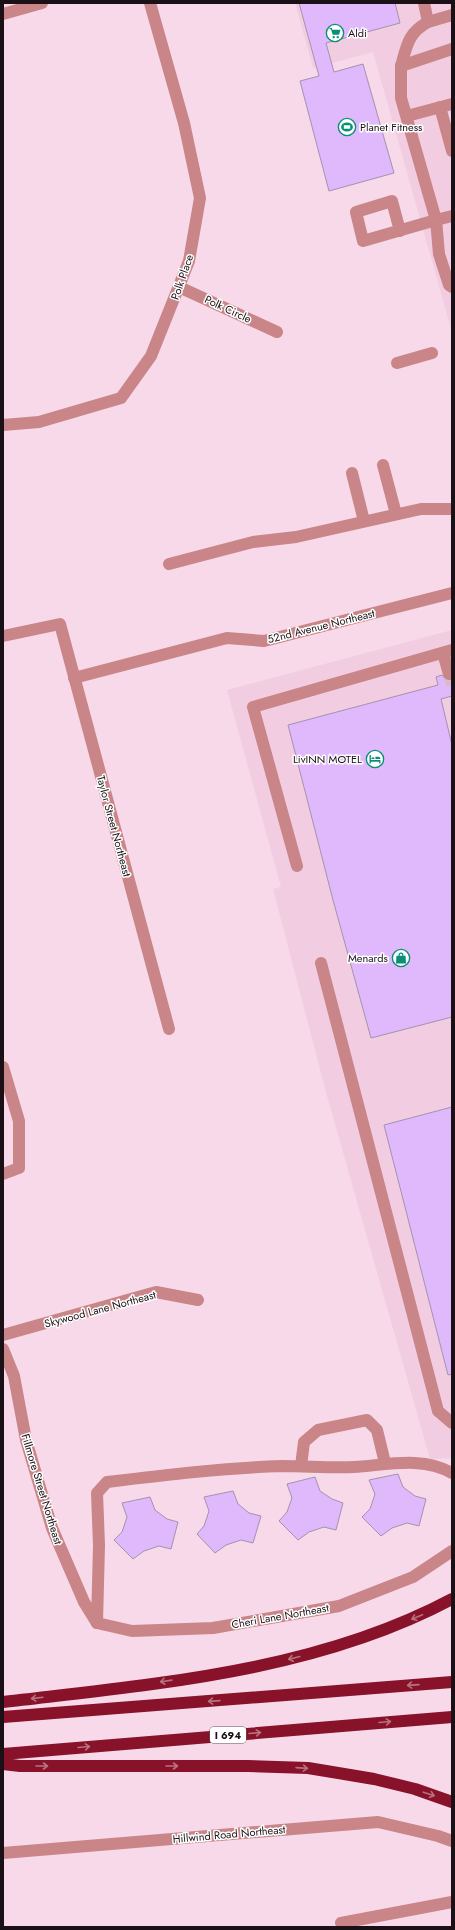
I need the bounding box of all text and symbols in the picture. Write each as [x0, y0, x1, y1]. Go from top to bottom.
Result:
supermarket icon: Aldi [325, 23, 345, 43]
place label: Aldi [348, 25, 367, 41]
sports icon: Planet Fitness [337, 117, 357, 137]
place label: Planet Fitness [360, 119, 423, 135]
street label: Polk Place [167, 252, 197, 302]
street label: Polk Circle [202, 291, 254, 327]
street label: 52nd Avenue Northeast [266, 605, 377, 647]
hotel icon: LivINN MOTEL [365, 749, 385, 769]
place label: LivINN MOTEL [293, 751, 362, 767]
street label: Taylor Street Northeast [93, 774, 135, 879]
shop icon: Menards [391, 948, 411, 968]
place label: Menards [348, 950, 389, 966]
street label: Skywood Lane Northeast [42, 1286, 158, 1332]
street label: Fillmore Street Northeast [18, 1432, 67, 1547]
street label: Cheri Lane Northeast [230, 1599, 330, 1632]
one-way arrow [412, 1613, 424, 1621]
one-way arrow [288, 1654, 301, 1662]
one-way arrow [160, 1677, 173, 1685]
one-way arrow [407, 1682, 420, 1689]
one-way arrow [31, 1694, 44, 1702]
one-way arrow [208, 1697, 221, 1704]
one-way arrow [378, 1719, 391, 1726]
road number: I 694 [210, 1727, 246, 1743]
one-way arrow [248, 1729, 261, 1737]
one-way arrow [77, 1744, 90, 1751]
one-way arrow [35, 1762, 48, 1770]
one-way arrow [165, 1762, 178, 1770]
one-way arrow [295, 1764, 308, 1771]
one-way arrow [423, 1790, 435, 1798]
street label: Hillwind Road Northeast [172, 1821, 286, 1847]

